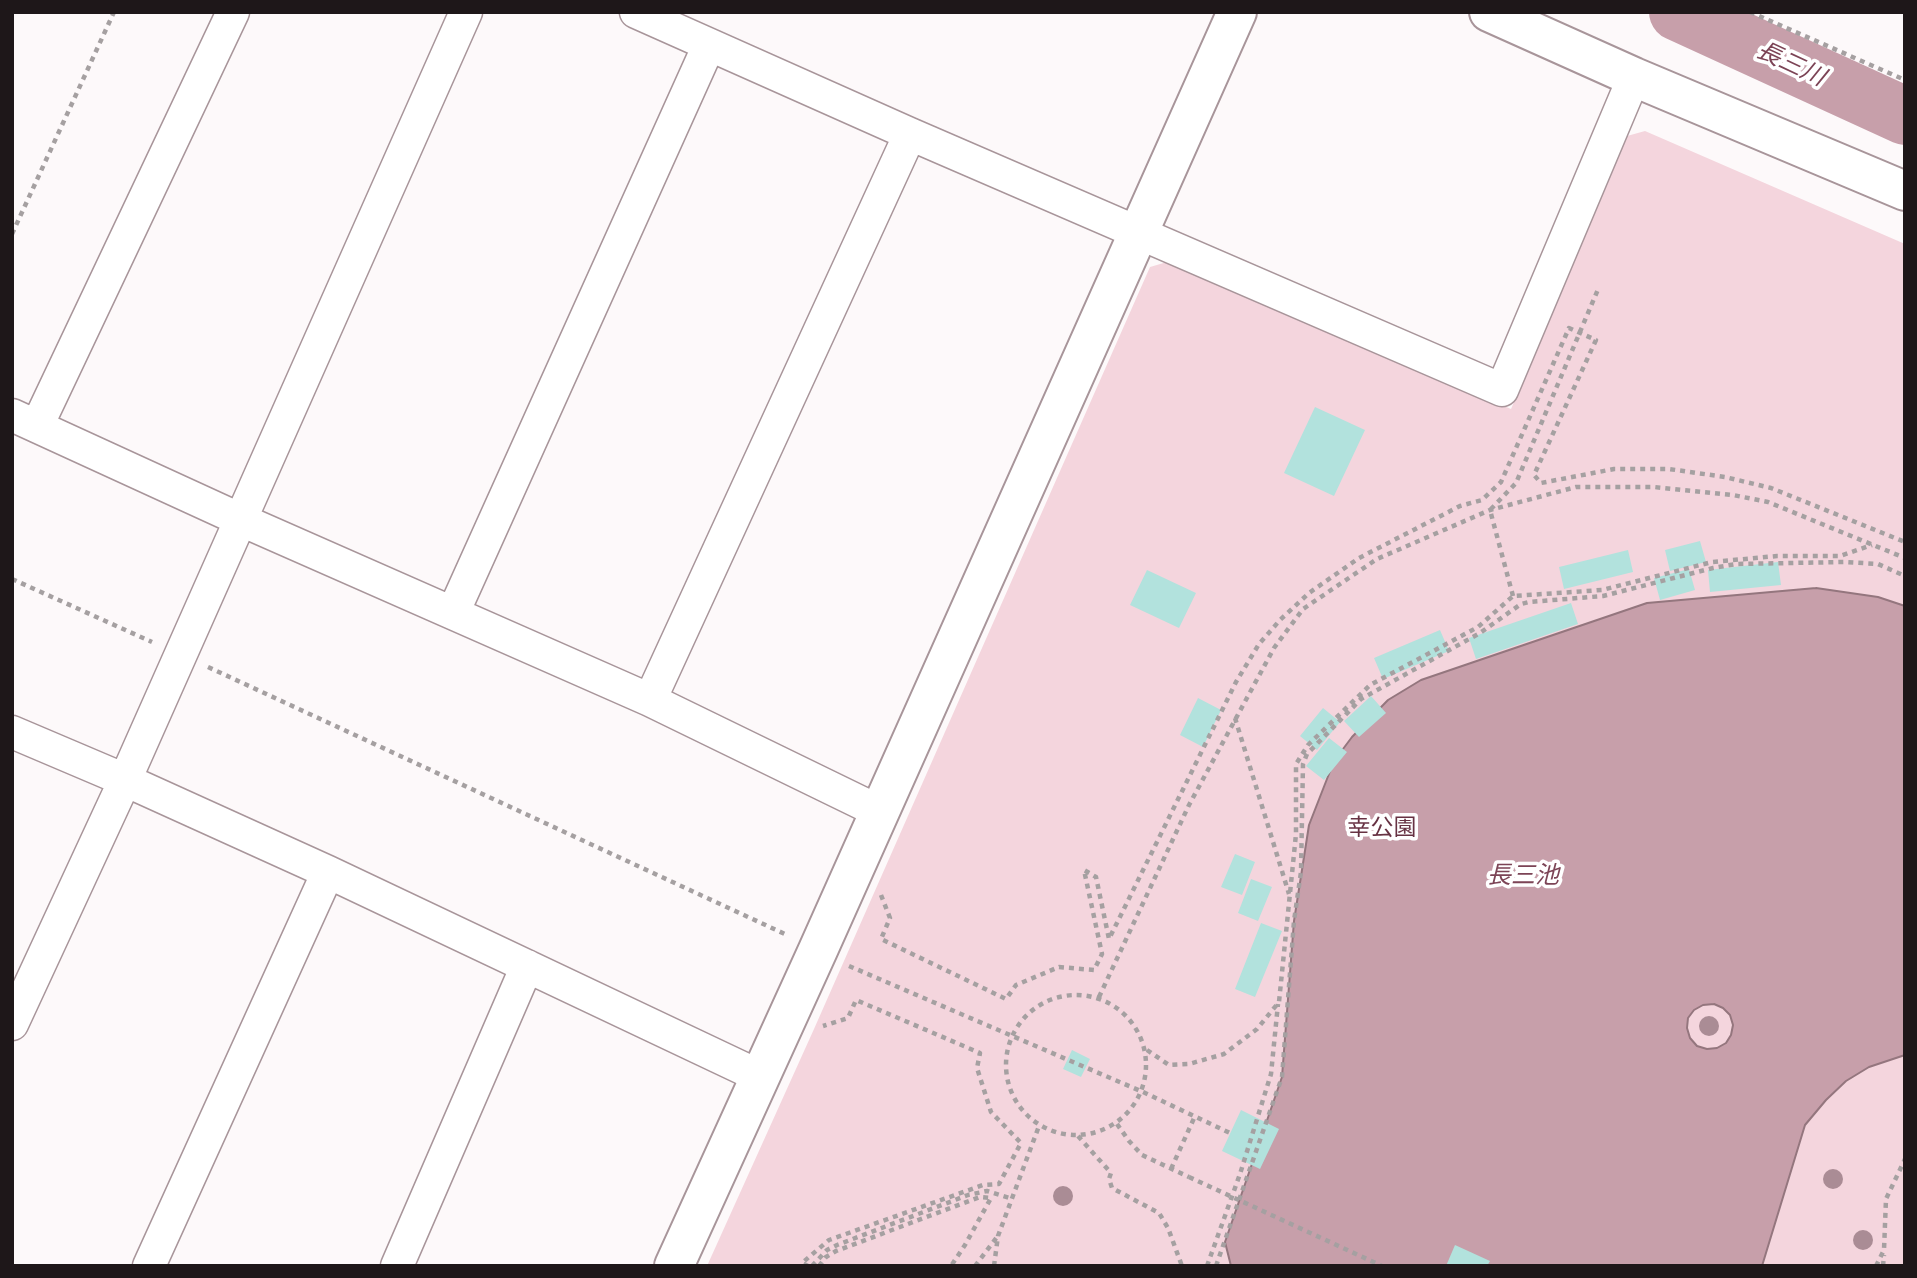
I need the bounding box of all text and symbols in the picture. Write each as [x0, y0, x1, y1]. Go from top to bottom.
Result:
water label: 長三川 [1752, 36, 1830, 92]
park label: 幸公園 [1348, 814, 1416, 842]
water label: 長三池 [1487, 862, 1559, 890]

